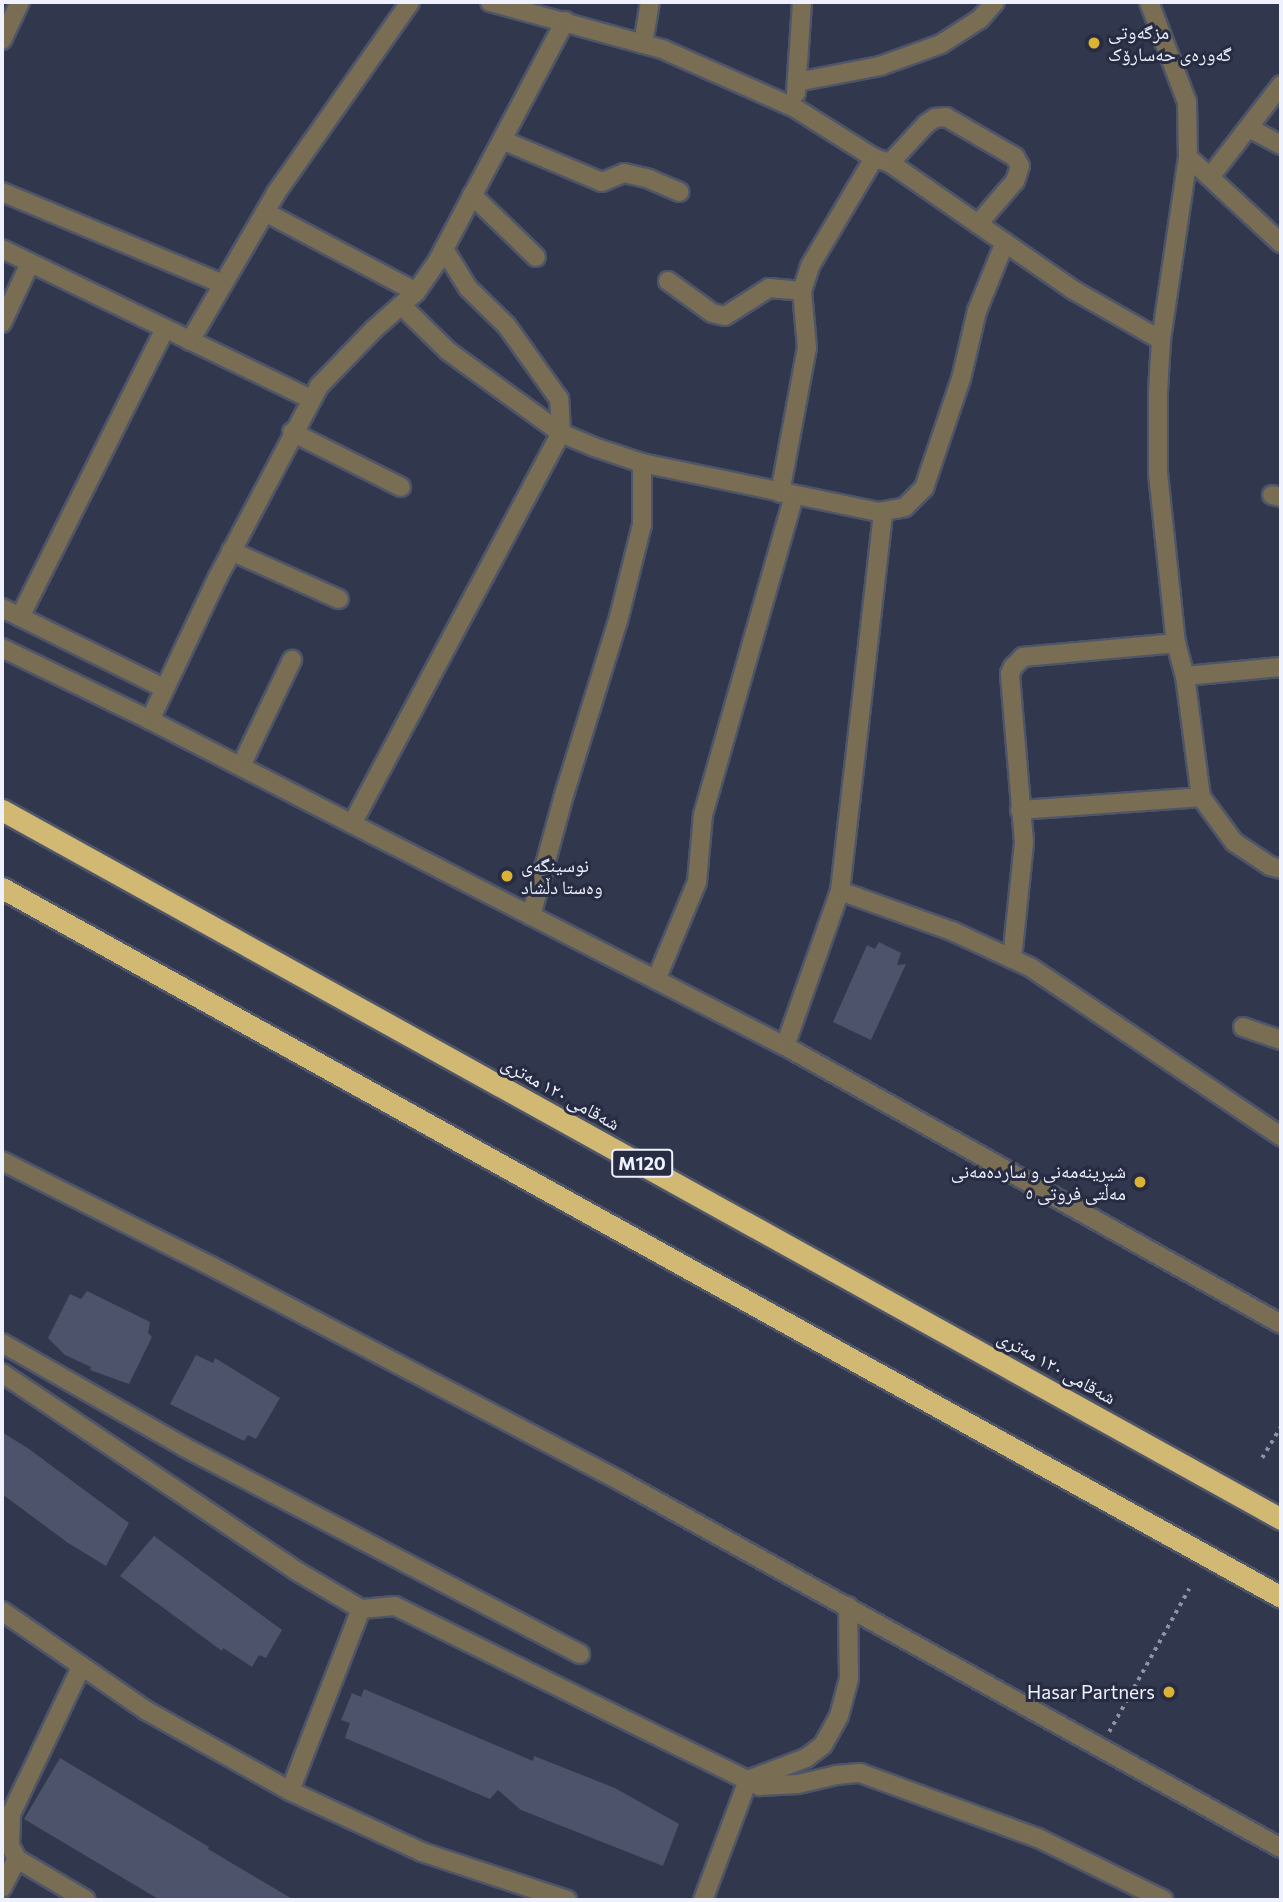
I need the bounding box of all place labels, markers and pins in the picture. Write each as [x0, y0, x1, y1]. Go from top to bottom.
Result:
place label: مزگەوتی گەورەی حەسارۆک [1108, 21, 1232, 65]
marker: مزگەوتی گەورەی حەسارۆک [1086, 35, 1102, 51]
place label: نوسینگەی وەستا دڵشاد [521, 854, 603, 898]
marker: نوسینگەی وەستا دڵشاد [499, 868, 515, 884]
place label: شیرینەمەنی و ساردەمەنی مەڵتی فروتی ٥ [951, 1160, 1126, 1204]
marker: شیرینەمەنی و ساردەمەنی مەڵتی فروتی ٥ [1132, 1174, 1148, 1190]
place label: Hasar Partners [1027, 1681, 1155, 1703]
marker: Hasar Partners [1161, 1684, 1177, 1700]

